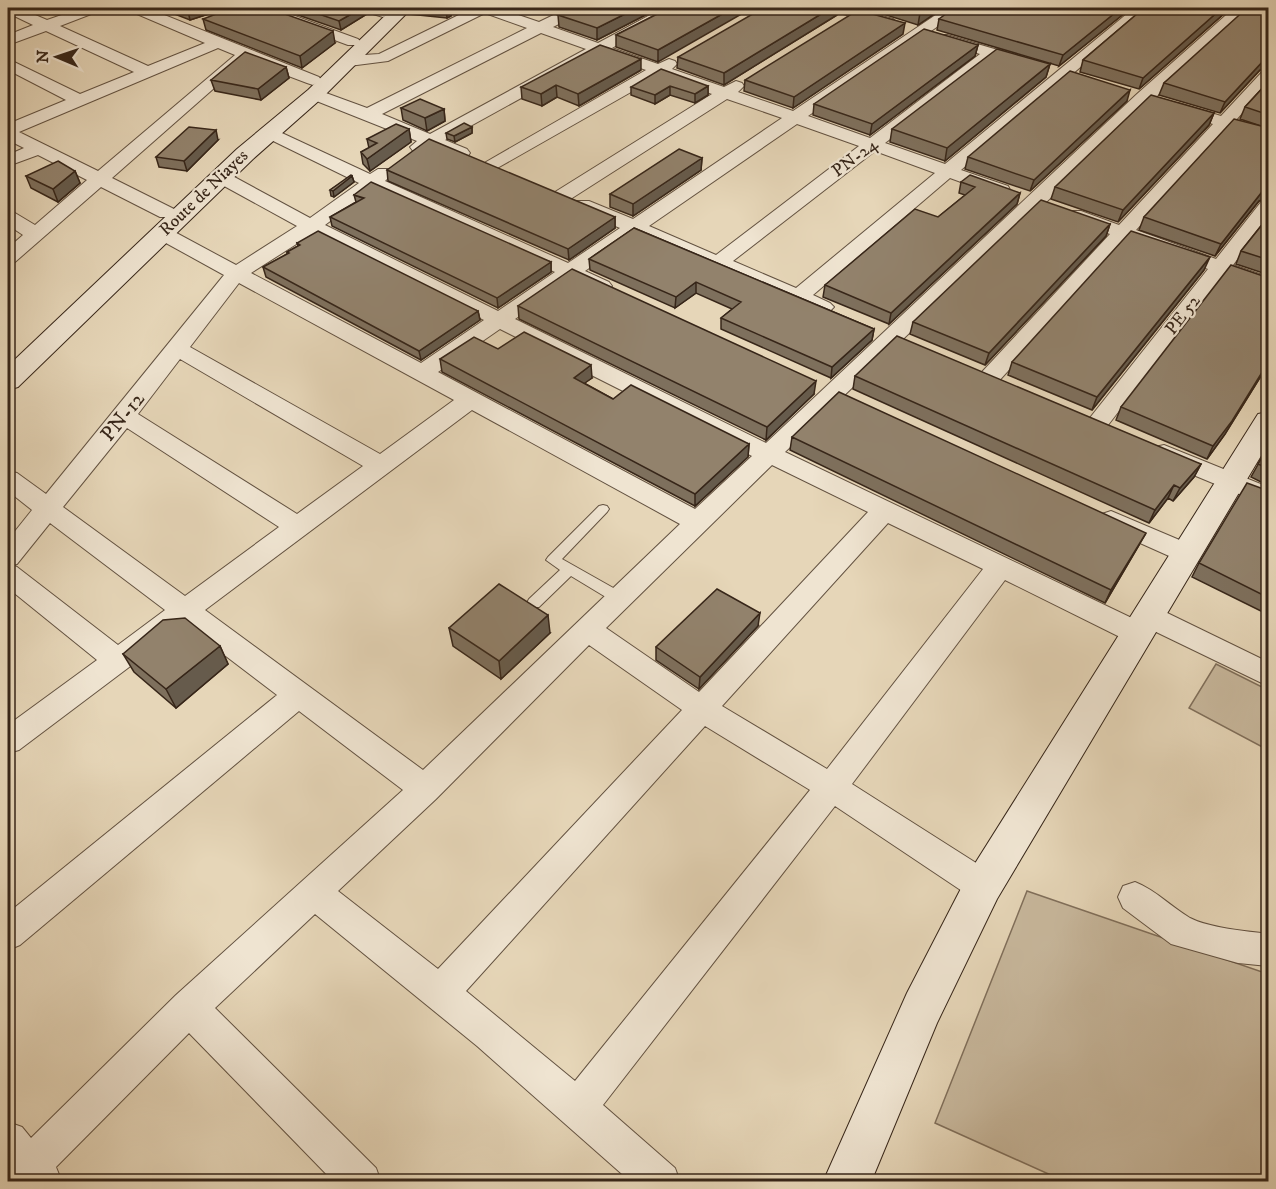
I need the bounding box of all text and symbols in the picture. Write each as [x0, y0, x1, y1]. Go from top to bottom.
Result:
north arrow [27, 27, 87, 87]
text: N [33, 50, 53, 63]
street label: PN-24 [828, 133, 883, 182]
street label: Route de Niayes [155, 145, 253, 241]
street label: PE 52 [1161, 290, 1206, 339]
street label: PN-12 [95, 387, 151, 447]

